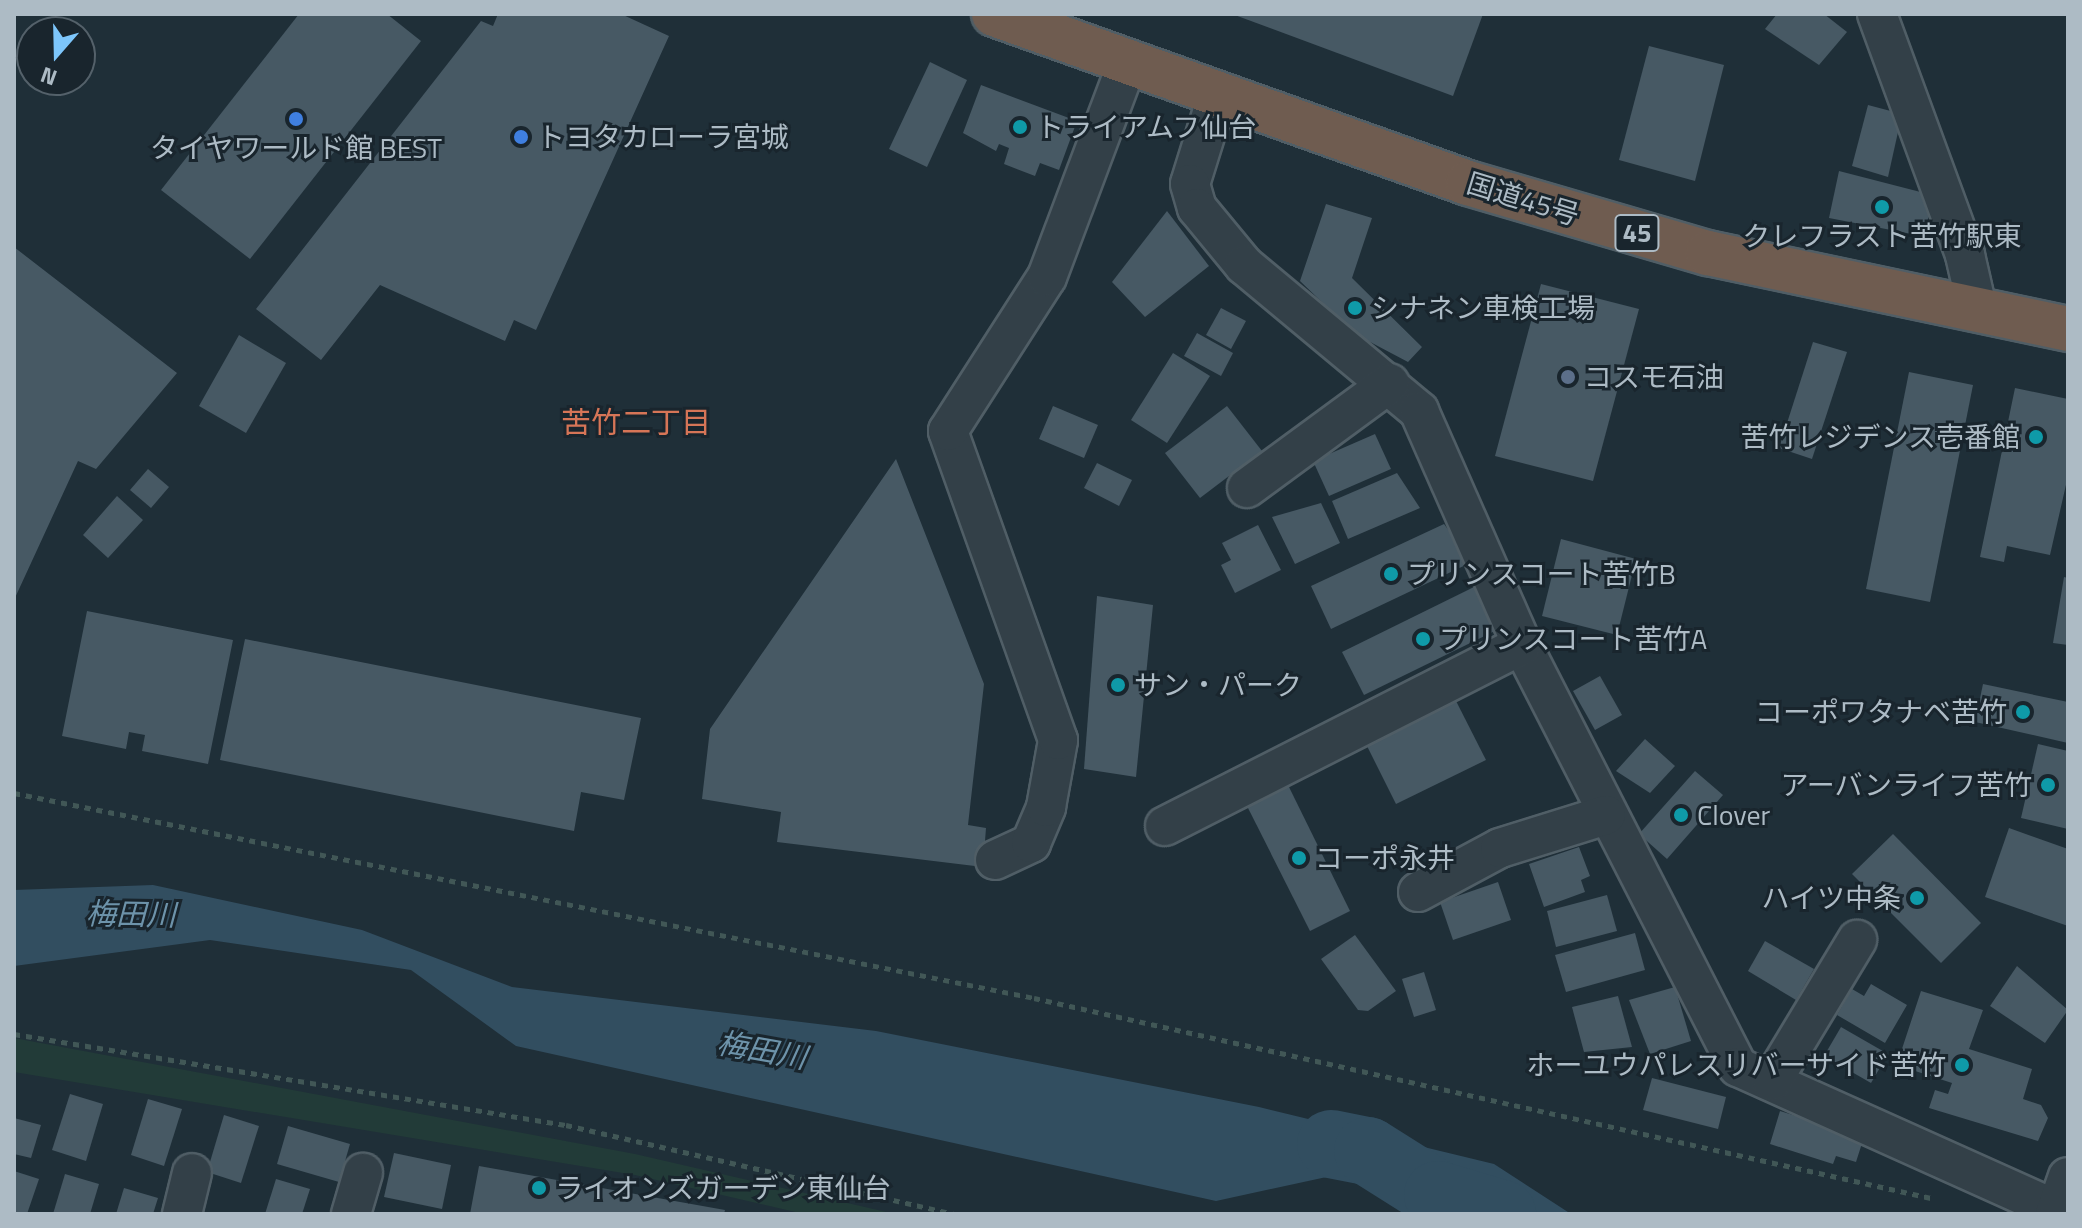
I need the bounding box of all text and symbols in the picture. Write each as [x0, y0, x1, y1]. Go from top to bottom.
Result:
north arrow [16, 16, 96, 96]
text: N [35, 58, 61, 95]
marker: タイヤワールド館 BEST [287, 110, 305, 128]
place label: トライアムフ仙台 [1036, 110, 1260, 144]
marker: トライアムフ仙台 [1011, 118, 1029, 136]
place label: トヨタカローラ宮城 [537, 120, 789, 154]
marker: トヨタカローラ宮城 [512, 128, 530, 146]
place label: タイヤワールド館 BEST [150, 131, 442, 165]
street label: 国道45号 [1463, 166, 1583, 232]
marker: クレフラスト苦竹駅東 [1873, 198, 1891, 216]
road number: 45 [1613, 211, 1661, 255]
place label: クレフラスト苦竹駅東 [1742, 219, 2022, 253]
place label: シナネン車検工場 [1371, 291, 1595, 325]
marker: シナネン車検工場 [1346, 299, 1364, 317]
place label: コスモ石油 [1584, 360, 1724, 394]
marker: コスモ石油 [1559, 368, 1577, 386]
district label: 苦竹二丁目 [561, 404, 711, 440]
place label: 苦竹レジデンス壱番館 [1740, 420, 2020, 454]
marker: 苦竹レジデンス壱番館 [2027, 428, 2045, 446]
place label: プリンスコート苦竹B [1407, 557, 1676, 591]
marker: プリンスコート苦竹B [1382, 565, 1400, 583]
place label: プリンスコート苦竹A [1439, 622, 1708, 656]
marker: プリンスコート苦竹A [1414, 630, 1432, 648]
place label: サン・パーク [1134, 668, 1302, 702]
marker: サン・パーク [1109, 676, 1127, 694]
place label: コーポワタナベ苦竹 [1755, 695, 2007, 729]
marker: コーポワタナベ苦竹 [2014, 703, 2032, 721]
place label: アーバンライフ苦竹 [1782, 768, 2032, 802]
marker: アーバンライフ苦竹 [2039, 776, 2057, 794]
place label: Clover [1697, 798, 1770, 832]
marker: Clover [1672, 806, 1690, 824]
place label: コーポ永井 [1315, 841, 1455, 875]
marker: コーポ永井 [1290, 849, 1308, 867]
place label: ハイツ中条 [1761, 881, 1901, 915]
marker: ハイツ中条 [1908, 889, 1926, 907]
water label: 梅田川 [86, 895, 176, 933]
water label: 梅田川 [715, 1024, 809, 1076]
place label: ホーユウパレスリバーサイド苦竹 [1526, 1048, 1946, 1082]
marker: ホーユウパレスリバーサイド苦竹 [1953, 1056, 1971, 1074]
place label: ライオンズガーデン東仙台 [555, 1171, 891, 1205]
marker: ライオンズガーデン東仙台 [530, 1179, 548, 1197]

